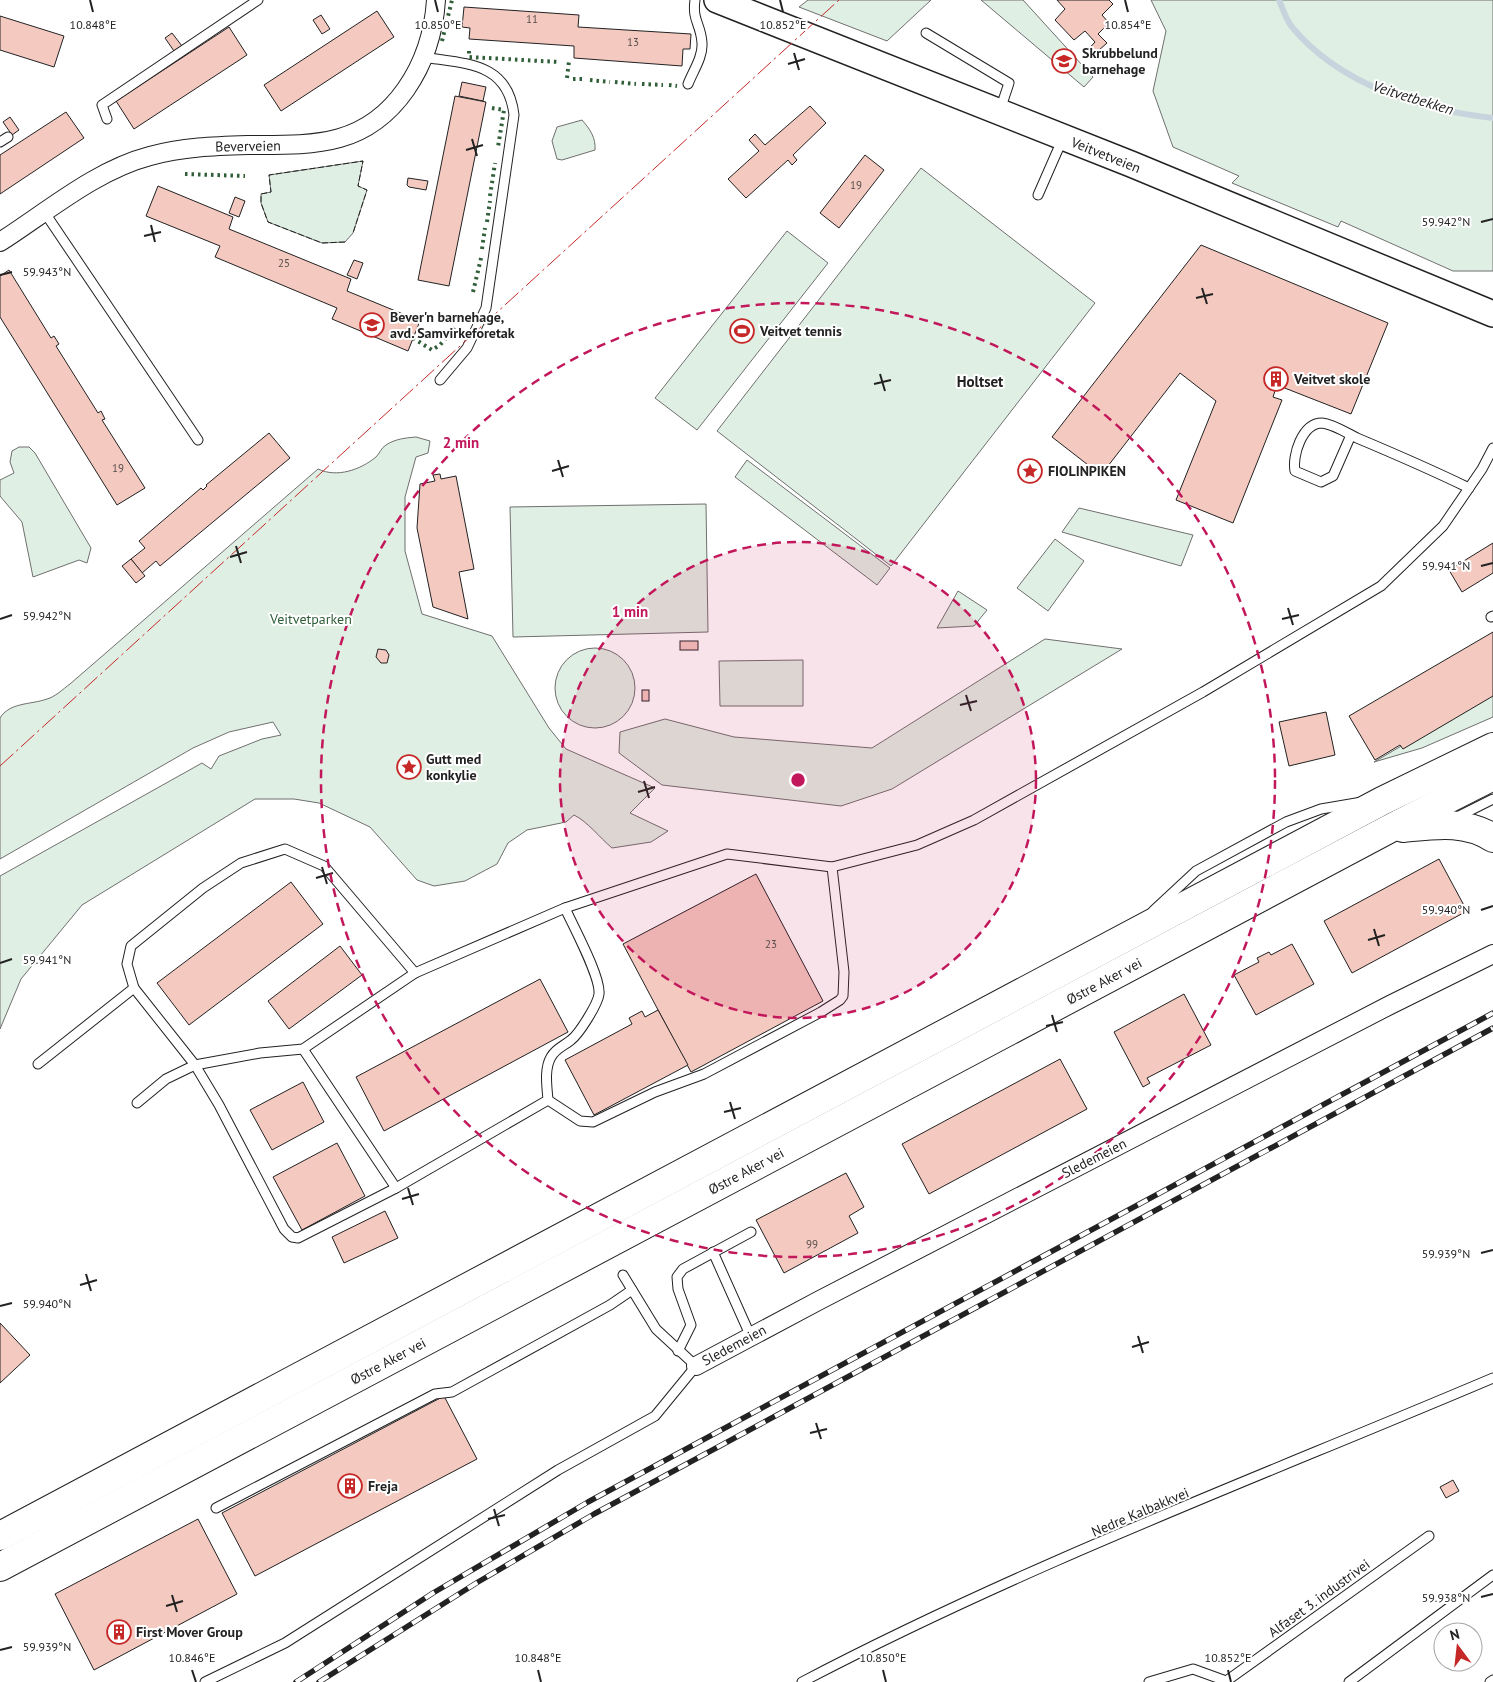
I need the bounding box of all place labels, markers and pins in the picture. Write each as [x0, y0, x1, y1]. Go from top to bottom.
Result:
place label: Skrubbelund barnehage [1082, 44, 1158, 78]
school or university icon: Skrubbelund barnehage [1051, 48, 1077, 74]
place label: Bever'n barnehage, avd. Samvirkeforetak [390, 308, 515, 342]
school or university icon: Bever'n barnehage, avd. Samvirkeforetak [359, 312, 385, 338]
sports icon: Veitvet tennis [729, 318, 755, 344]
place label: Veitvet tennis [759, 322, 842, 340]
building icon: Veitvet skole [1263, 366, 1289, 392]
place label: Veitvet skole [1293, 370, 1370, 388]
place icon: FIOLINPIKEN [1017, 458, 1043, 484]
place label: FIOLINPIKEN [1048, 462, 1126, 480]
place label: Gutt med konkylie [426, 750, 481, 784]
place icon: Gutt med konkylie [396, 754, 422, 780]
centre of rings [789, 771, 807, 789]
building icon: Freja [337, 1473, 363, 1499]
place label: Freja [368, 1477, 398, 1495]
building icon: First Mover Group [106, 1619, 132, 1645]
place label: First Mover Group [136, 1623, 243, 1641]

